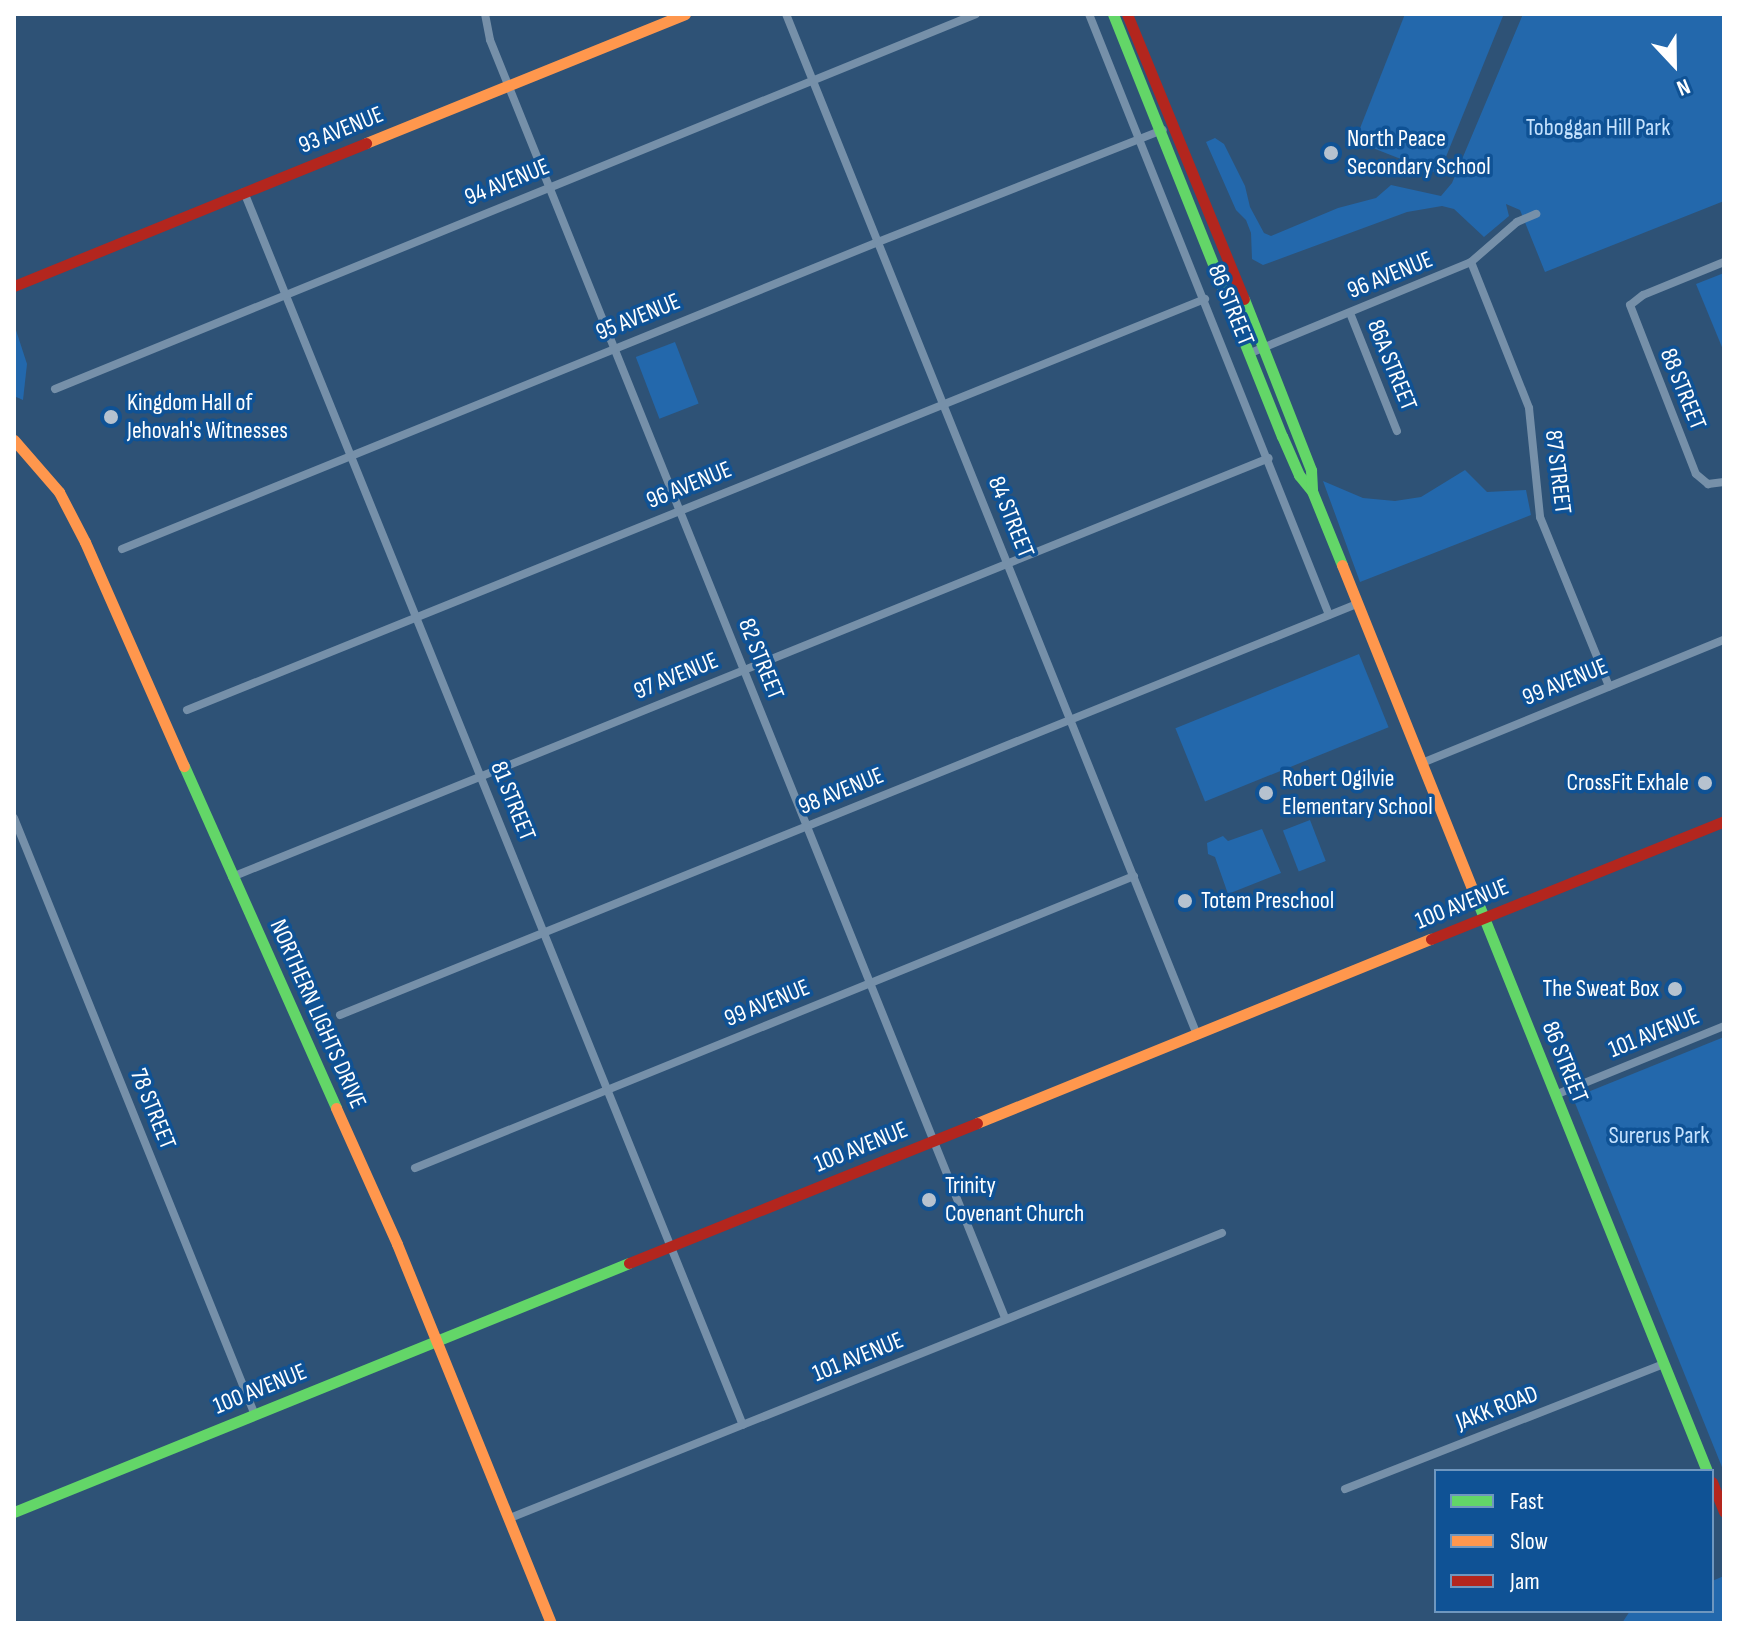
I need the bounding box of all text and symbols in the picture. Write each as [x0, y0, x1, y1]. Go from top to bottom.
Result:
north arrow [1634, 24, 1714, 104]
text: N [1673, 72, 1694, 101]
street label: 93 AVENUE [294, 100, 388, 160]
park label: Toboggan Hill Park [1526, 114, 1670, 142]
place label: North Peace Secondary School [1347, 125, 1491, 181]
marker: North Peace Secondary School [1322, 144, 1340, 162]
street label: 94 AVENUE [460, 152, 554, 212]
street label: 96 AVENUE [1343, 245, 1437, 305]
street label: 86 STREET [1202, 260, 1260, 350]
street label: 95 AVENUE [592, 287, 684, 347]
street label: 86A STREET [1361, 315, 1423, 415]
street label: 88 STREET [1654, 344, 1712, 434]
place label: Kingdom Hall of Jehovah's Witnesses [127, 389, 288, 445]
marker: Kingdom Hall of Jehovah's Witnesses [102, 408, 120, 426]
street label: 87 STREET [1539, 428, 1577, 516]
street label: 96 AVENUE [642, 455, 736, 515]
street label: 84 STREET [982, 472, 1040, 562]
street label: 82 STREET [732, 614, 790, 704]
street label: 97 AVENUE [630, 646, 722, 706]
street label: 99 AVENUE [1518, 652, 1612, 712]
street label: 81 STREET [484, 757, 542, 845]
street label: 98 AVENUE [794, 761, 888, 821]
place label: Robert Ogilvie Elementary School [1282, 765, 1433, 821]
place label: CrossFit Exhale [1566, 769, 1689, 797]
marker: CrossFit Exhale [1696, 774, 1714, 792]
marker: Robert Ogilvie Elementary School [1257, 784, 1275, 802]
street label: 100 AVENUE [1411, 872, 1513, 936]
place label: Totem Preschool [1201, 887, 1334, 915]
marker: Totem Preschool [1176, 892, 1194, 910]
street label: NORTHERN LIGHTS DRIVE [263, 915, 373, 1113]
street label: 99 AVENUE [720, 973, 814, 1033]
place label: The Sweat Box [1543, 975, 1659, 1003]
marker: The Sweat Box [1666, 980, 1684, 998]
street label: 101 AVENUE [1604, 1002, 1704, 1064]
street label: 86 STREET [1536, 1017, 1594, 1107]
street label: 78 STREET [124, 1065, 182, 1153]
street label: 100 AVENUE [810, 1115, 912, 1179]
park label: Surerus Park [1609, 1122, 1709, 1150]
place label: Trinity Covenant Church [945, 1172, 1084, 1228]
marker: Trinity Covenant Church [920, 1191, 938, 1209]
street label: 101 AVENUE [808, 1326, 908, 1388]
street label: 100 AVENUE [209, 1357, 311, 1421]
street label: JAKK ROAD [1452, 1379, 1542, 1437]
legend [1434, 1469, 1714, 1613]
text: Fast [1510, 1487, 1544, 1516]
text: Slow [1510, 1527, 1548, 1556]
text: Jam [1510, 1567, 1540, 1596]

